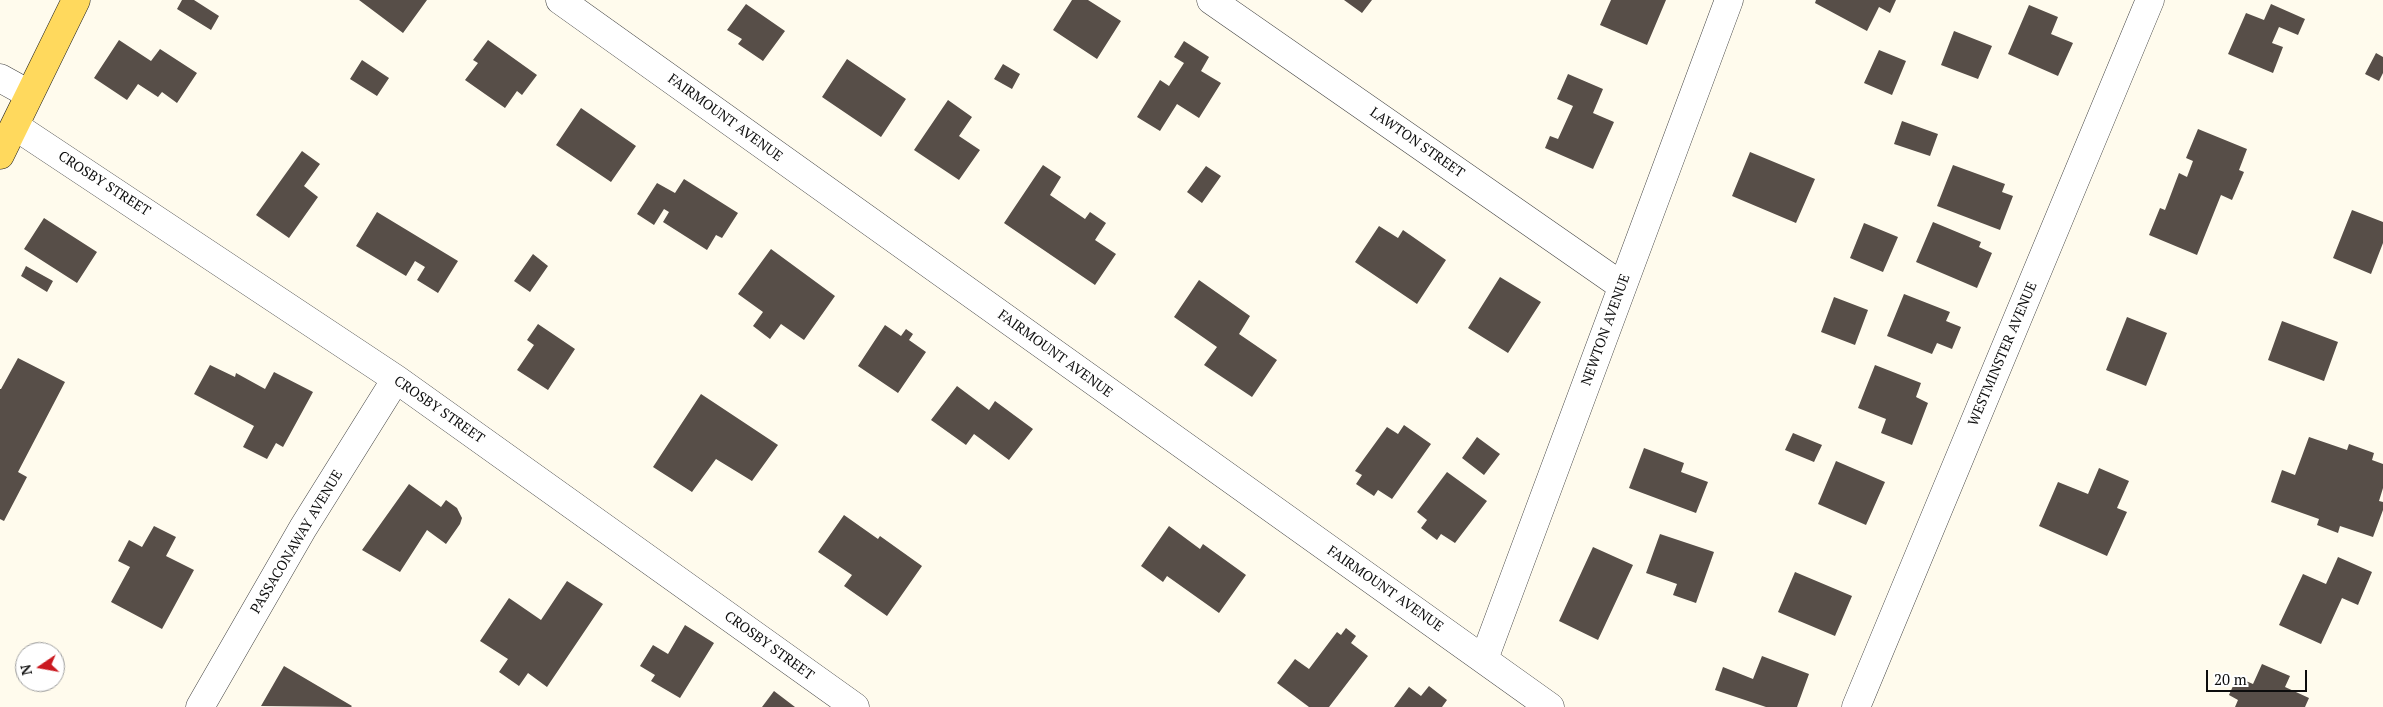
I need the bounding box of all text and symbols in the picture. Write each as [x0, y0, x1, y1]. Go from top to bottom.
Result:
street label: FAIRMOUNT AVENUE [664, 71, 786, 165]
street label: LAWTON STREET [1367, 104, 1467, 182]
street label: CROSBY STREET [55, 148, 153, 220]
street label: NEWTON AVENUE [1578, 272, 1634, 388]
street label: WESTMINSTER AVENUE [1965, 279, 2041, 429]
street label: FAIRMOUNT AVENUE [994, 307, 1116, 401]
street label: CROSBY STREET [391, 373, 487, 447]
street label: PASSACONAWAY AVENUE [247, 467, 347, 617]
street label: FAIRMOUNT AVENUE [1324, 543, 1446, 635]
street label: CROSBY STREET [721, 608, 817, 684]
north arrow [15, 642, 65, 692]
scale bar [2208, 660, 2309, 692]
text: N [15, 663, 36, 677]
text: 20 m [2214, 669, 2247, 689]

